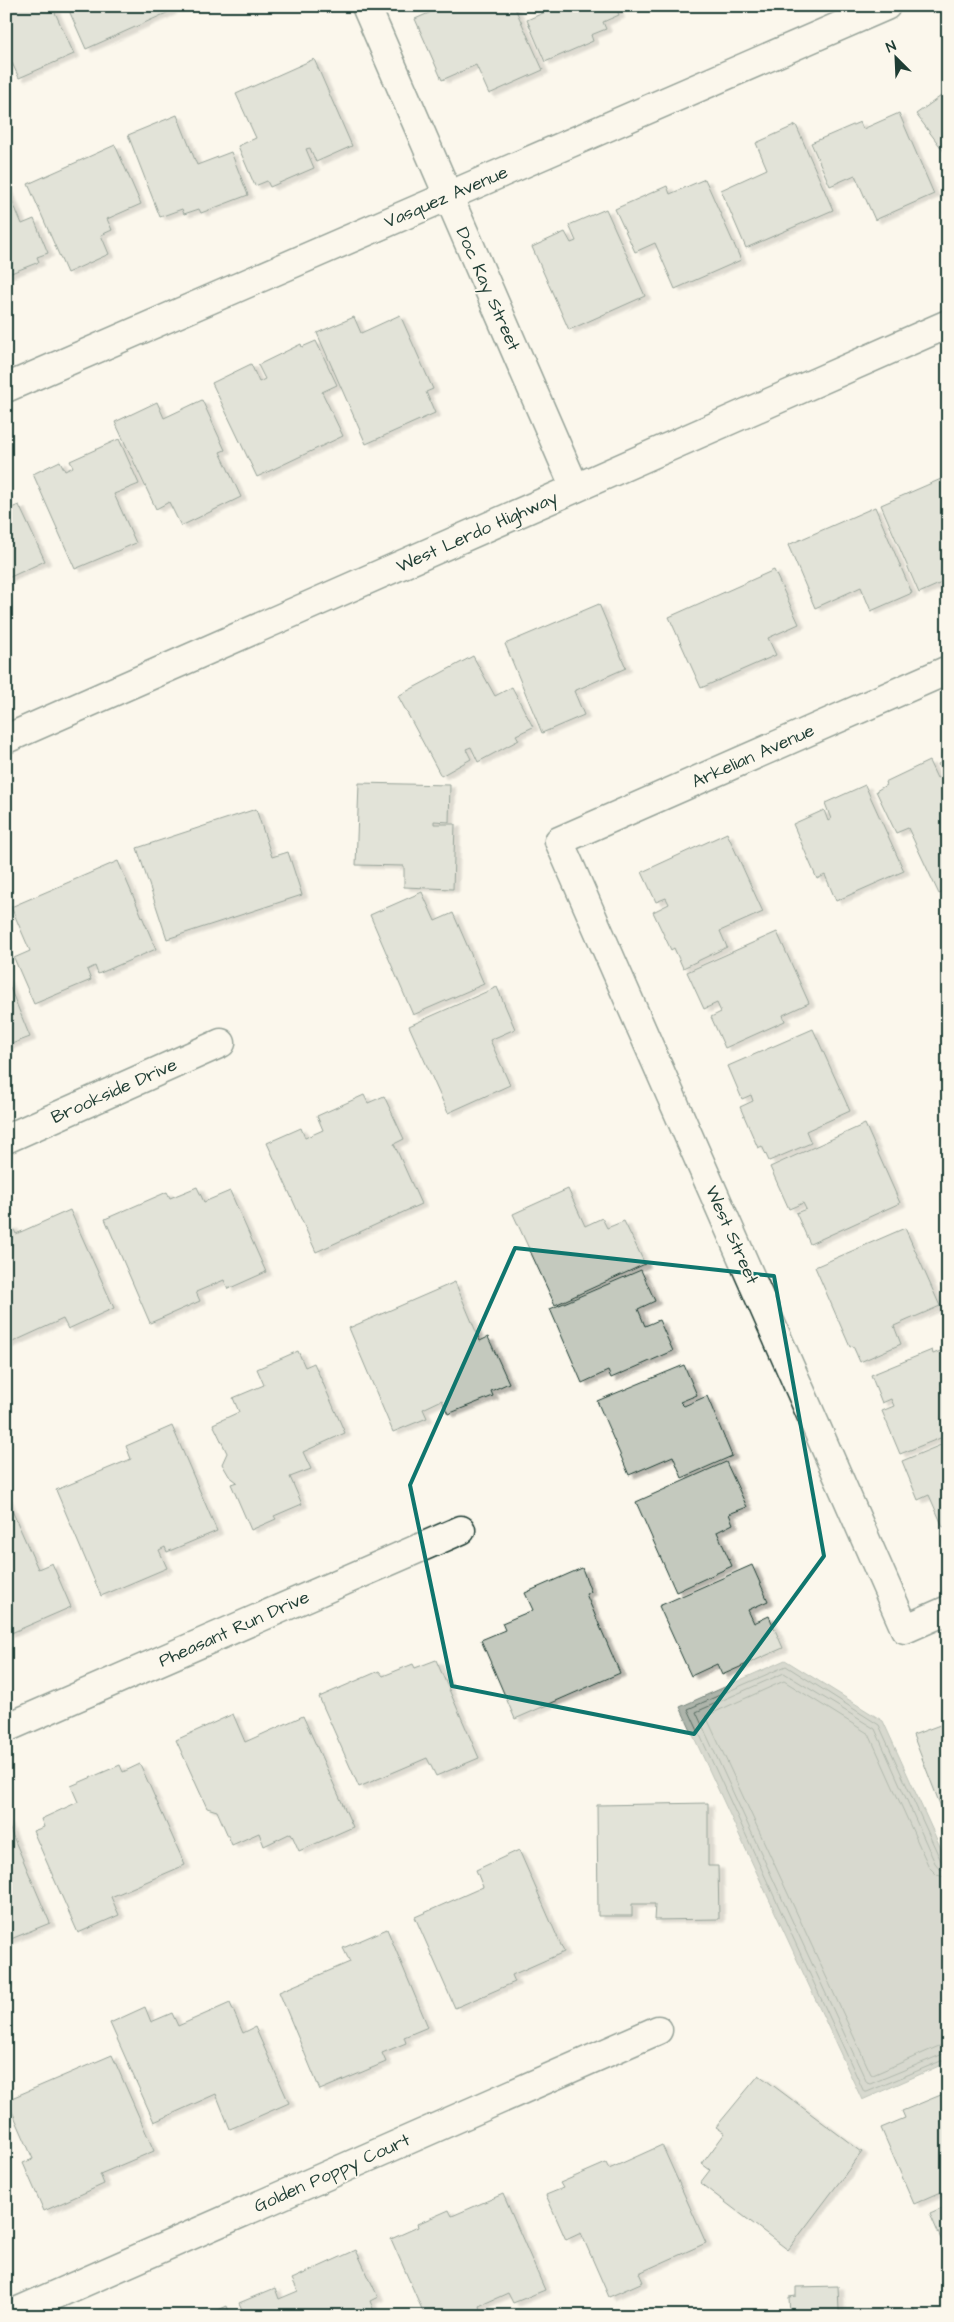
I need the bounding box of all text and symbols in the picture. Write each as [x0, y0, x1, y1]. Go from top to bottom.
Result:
north arrow [872, 32, 922, 82]
text: N [883, 36, 899, 58]
street label: Vasquez Avenue [380, 160, 512, 234]
street label: Doc Kay Street [449, 223, 527, 356]
street label: West Lerdo Highway [392, 485, 562, 580]
street label: Arkelian Avenue [688, 718, 818, 794]
street label: Brookside Drive [47, 1052, 181, 1130]
street label: West Street [699, 1182, 765, 1289]
street label: Pheasant Run Drive [155, 1584, 314, 1673]
street label: Golden Poppy Court [250, 2127, 415, 2220]

